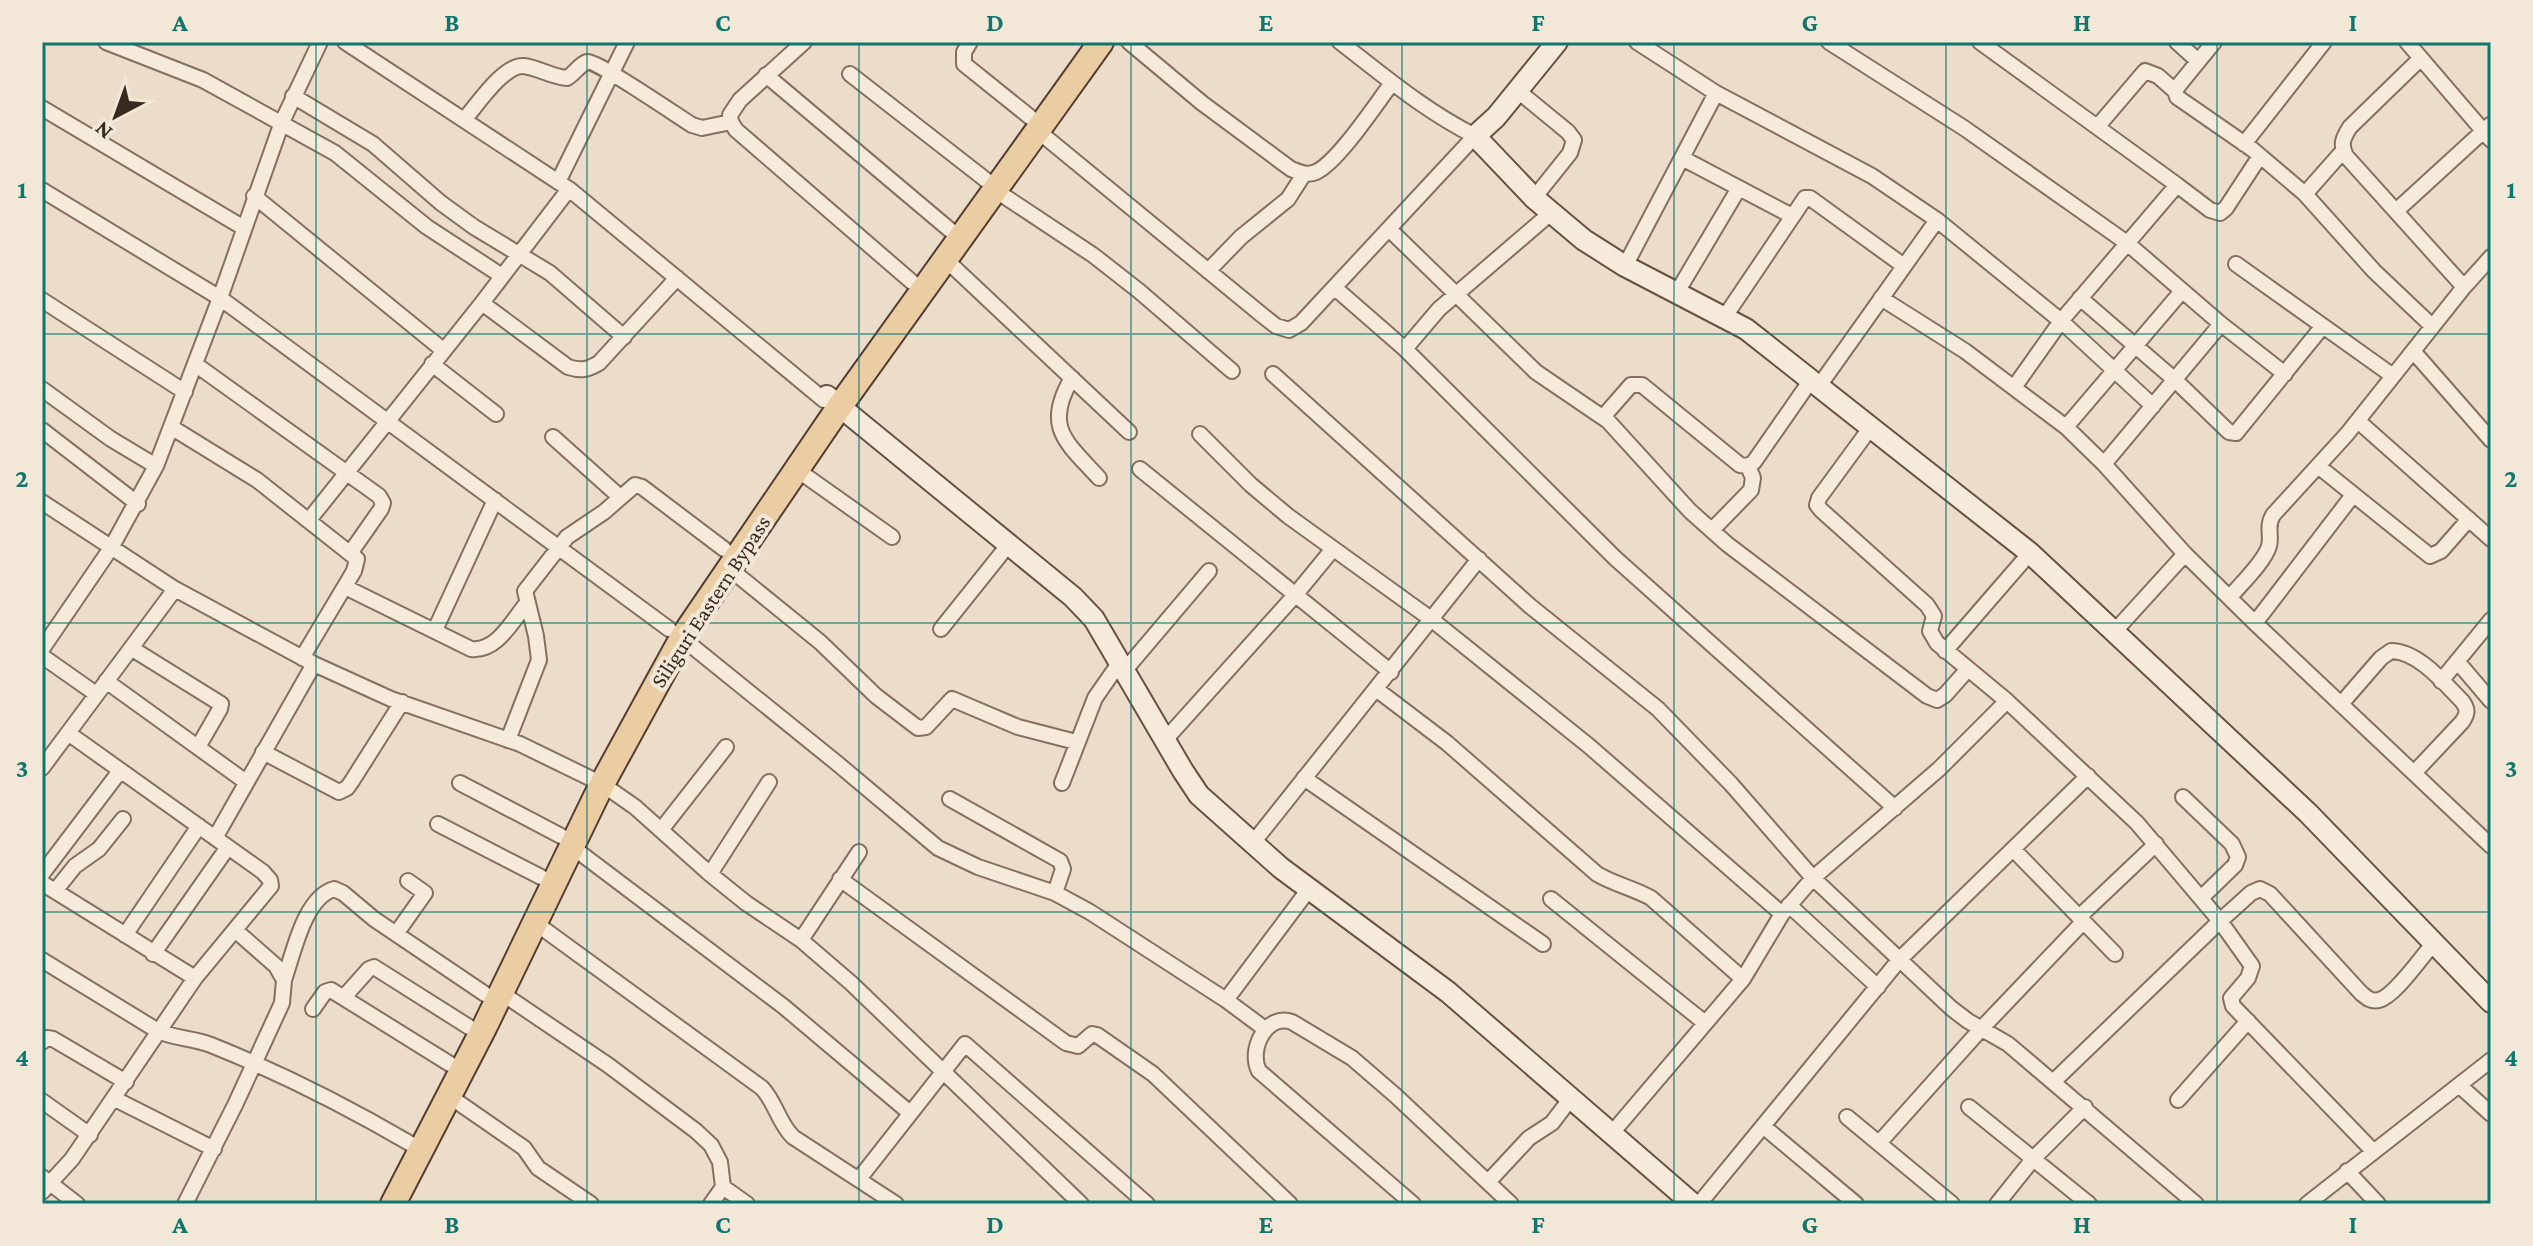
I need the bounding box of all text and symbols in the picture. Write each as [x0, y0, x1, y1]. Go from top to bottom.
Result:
text: A [171, 8, 188, 37]
text: B [444, 8, 460, 37]
text: C [715, 8, 731, 37]
text: D [986, 8, 1004, 37]
text: E [1259, 8, 1274, 37]
text: F [1531, 8, 1545, 37]
text: G [1802, 8, 1818, 37]
text: H [2073, 8, 2091, 37]
text: I [2349, 8, 2357, 37]
north arrow [76, 76, 156, 156]
text: N [89, 116, 117, 145]
text: 1 [17, 175, 27, 204]
text: 1 [2506, 175, 2516, 204]
text: 2 [15, 464, 29, 493]
text: 2 [2504, 464, 2518, 493]
street label: Siliguri Eastern Bypass [645, 511, 775, 692]
text: 3 [16, 754, 28, 783]
text: 3 [2505, 754, 2517, 783]
text: 4 [15, 1043, 29, 1072]
text: 4 [2504, 1043, 2518, 1072]
text: A [171, 1210, 188, 1239]
text: B [444, 1210, 460, 1239]
text: C [715, 1210, 731, 1239]
text: D [986, 1210, 1004, 1239]
text: E [1259, 1210, 1274, 1239]
text: F [1531, 1210, 1545, 1239]
text: G [1802, 1210, 1818, 1239]
text: H [2073, 1210, 2091, 1239]
text: I [2349, 1210, 2357, 1239]

